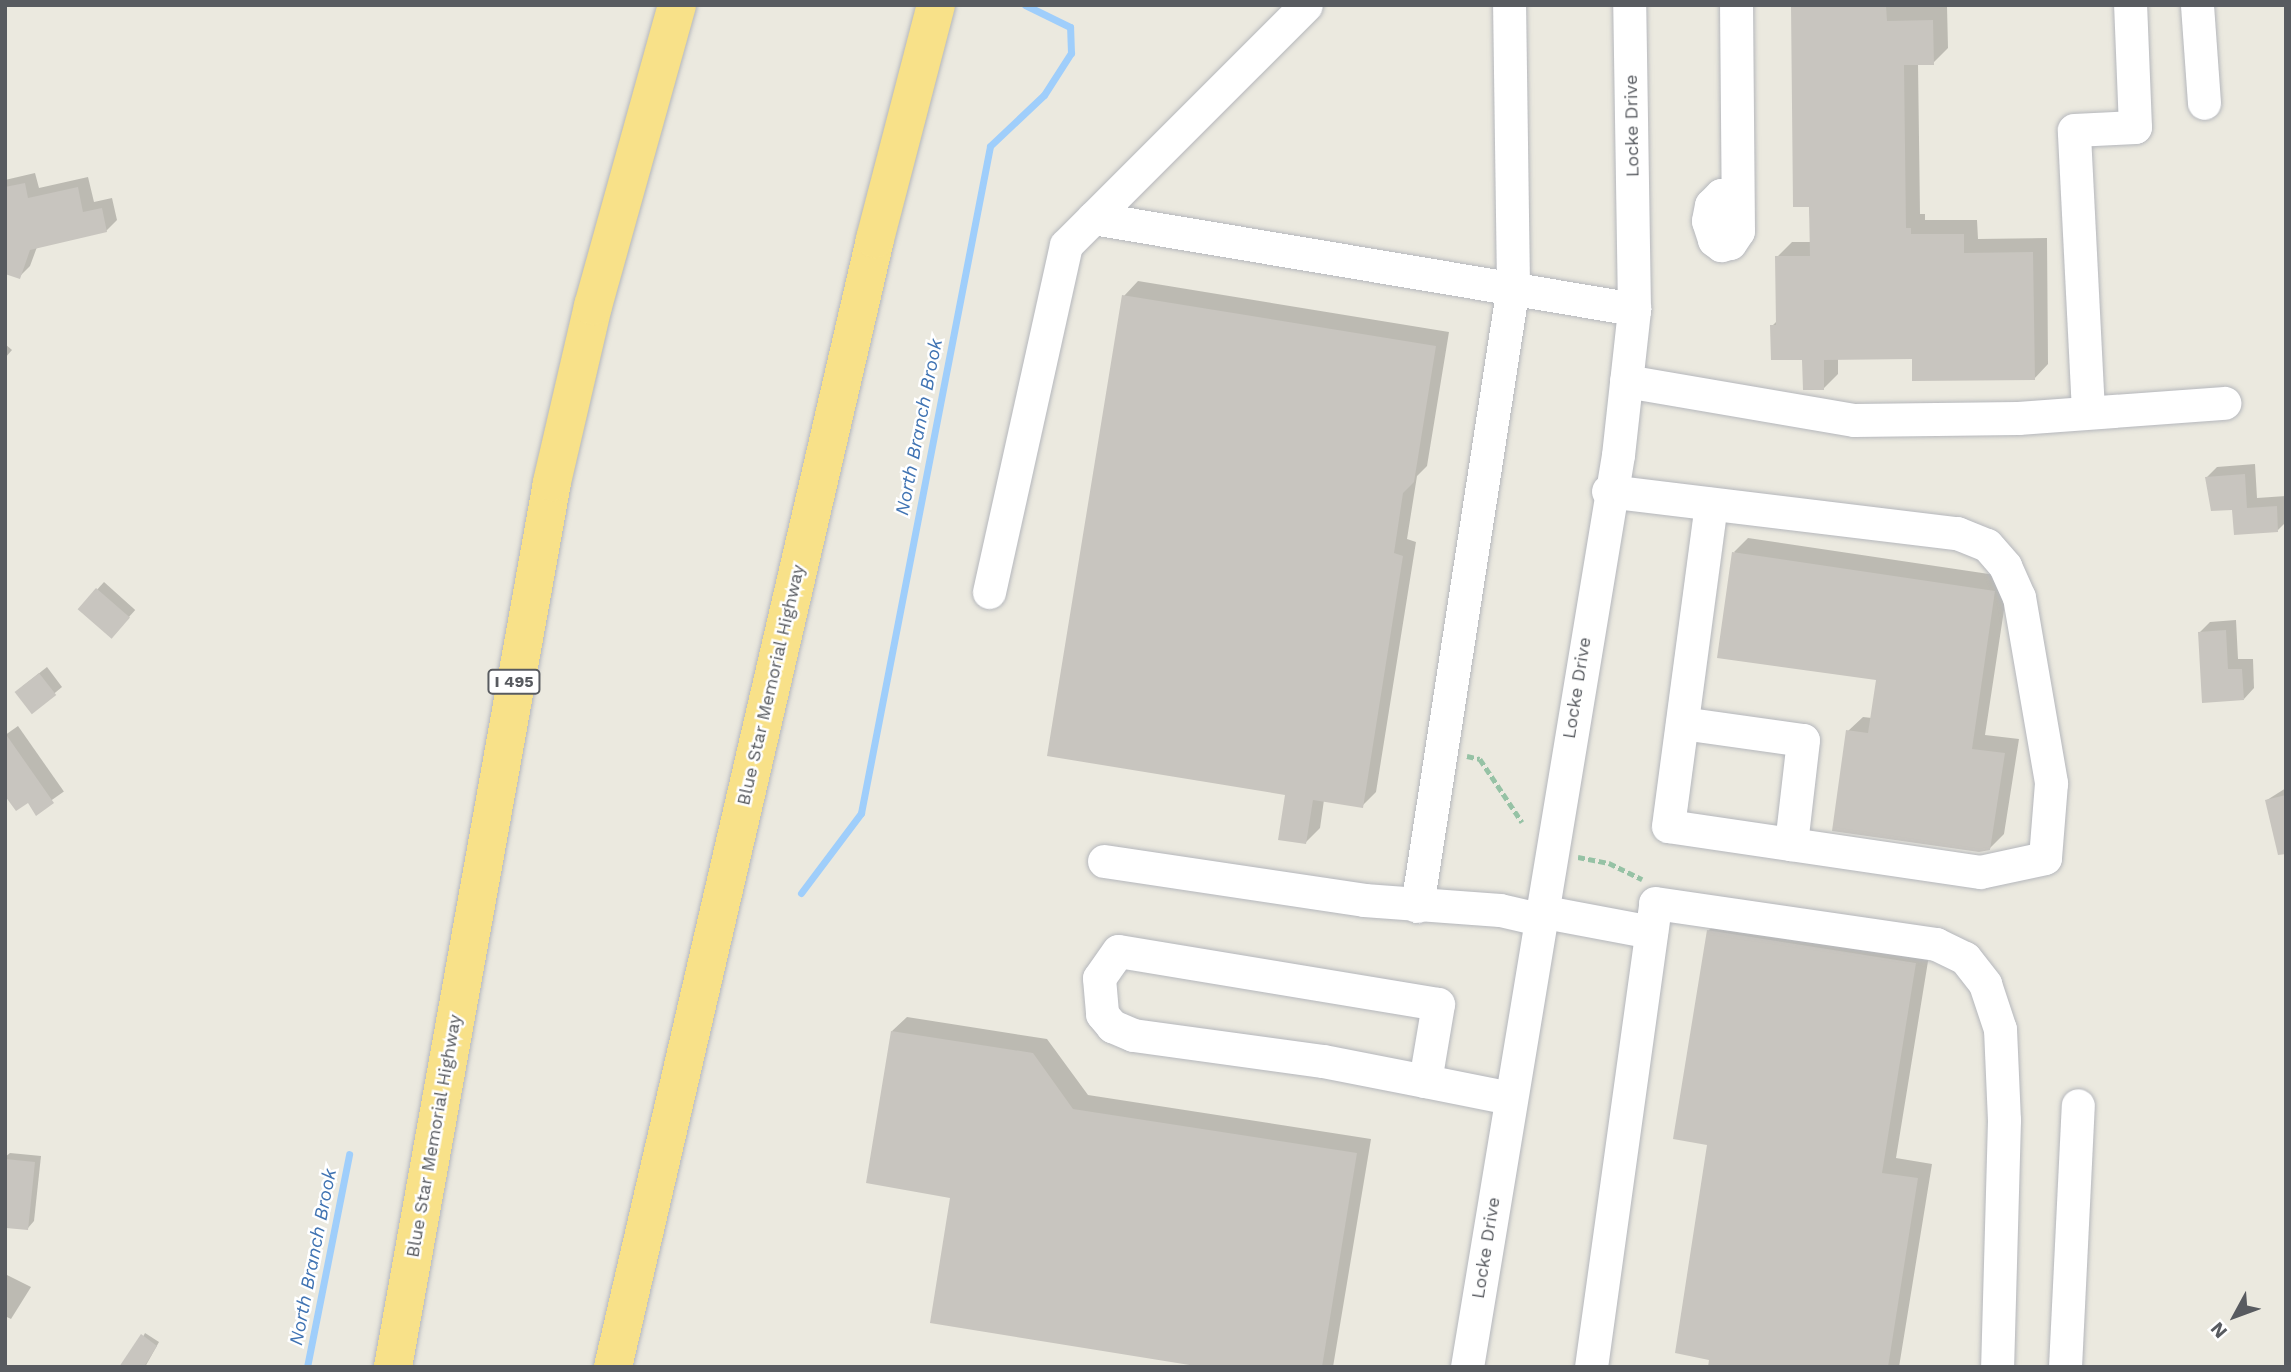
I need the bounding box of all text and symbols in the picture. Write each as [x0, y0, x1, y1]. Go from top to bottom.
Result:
street label: Locke Drive [1620, 75, 1644, 177]
water label: North Branch Brook [891, 337, 947, 517]
street label: Blue Star Memorial Highway [733, 562, 809, 808]
street label: Locke Drive [1558, 636, 1596, 740]
road number: I 495 [486, 670, 542, 694]
street label: Blue Star Memorial Highway [402, 1012, 466, 1260]
water label: North Branch Brook [285, 1167, 341, 1347]
street label: Locke Drive [1467, 1196, 1505, 1300]
north arrow [2200, 1281, 2270, 1351]
text: N [2205, 1317, 2232, 1343]

